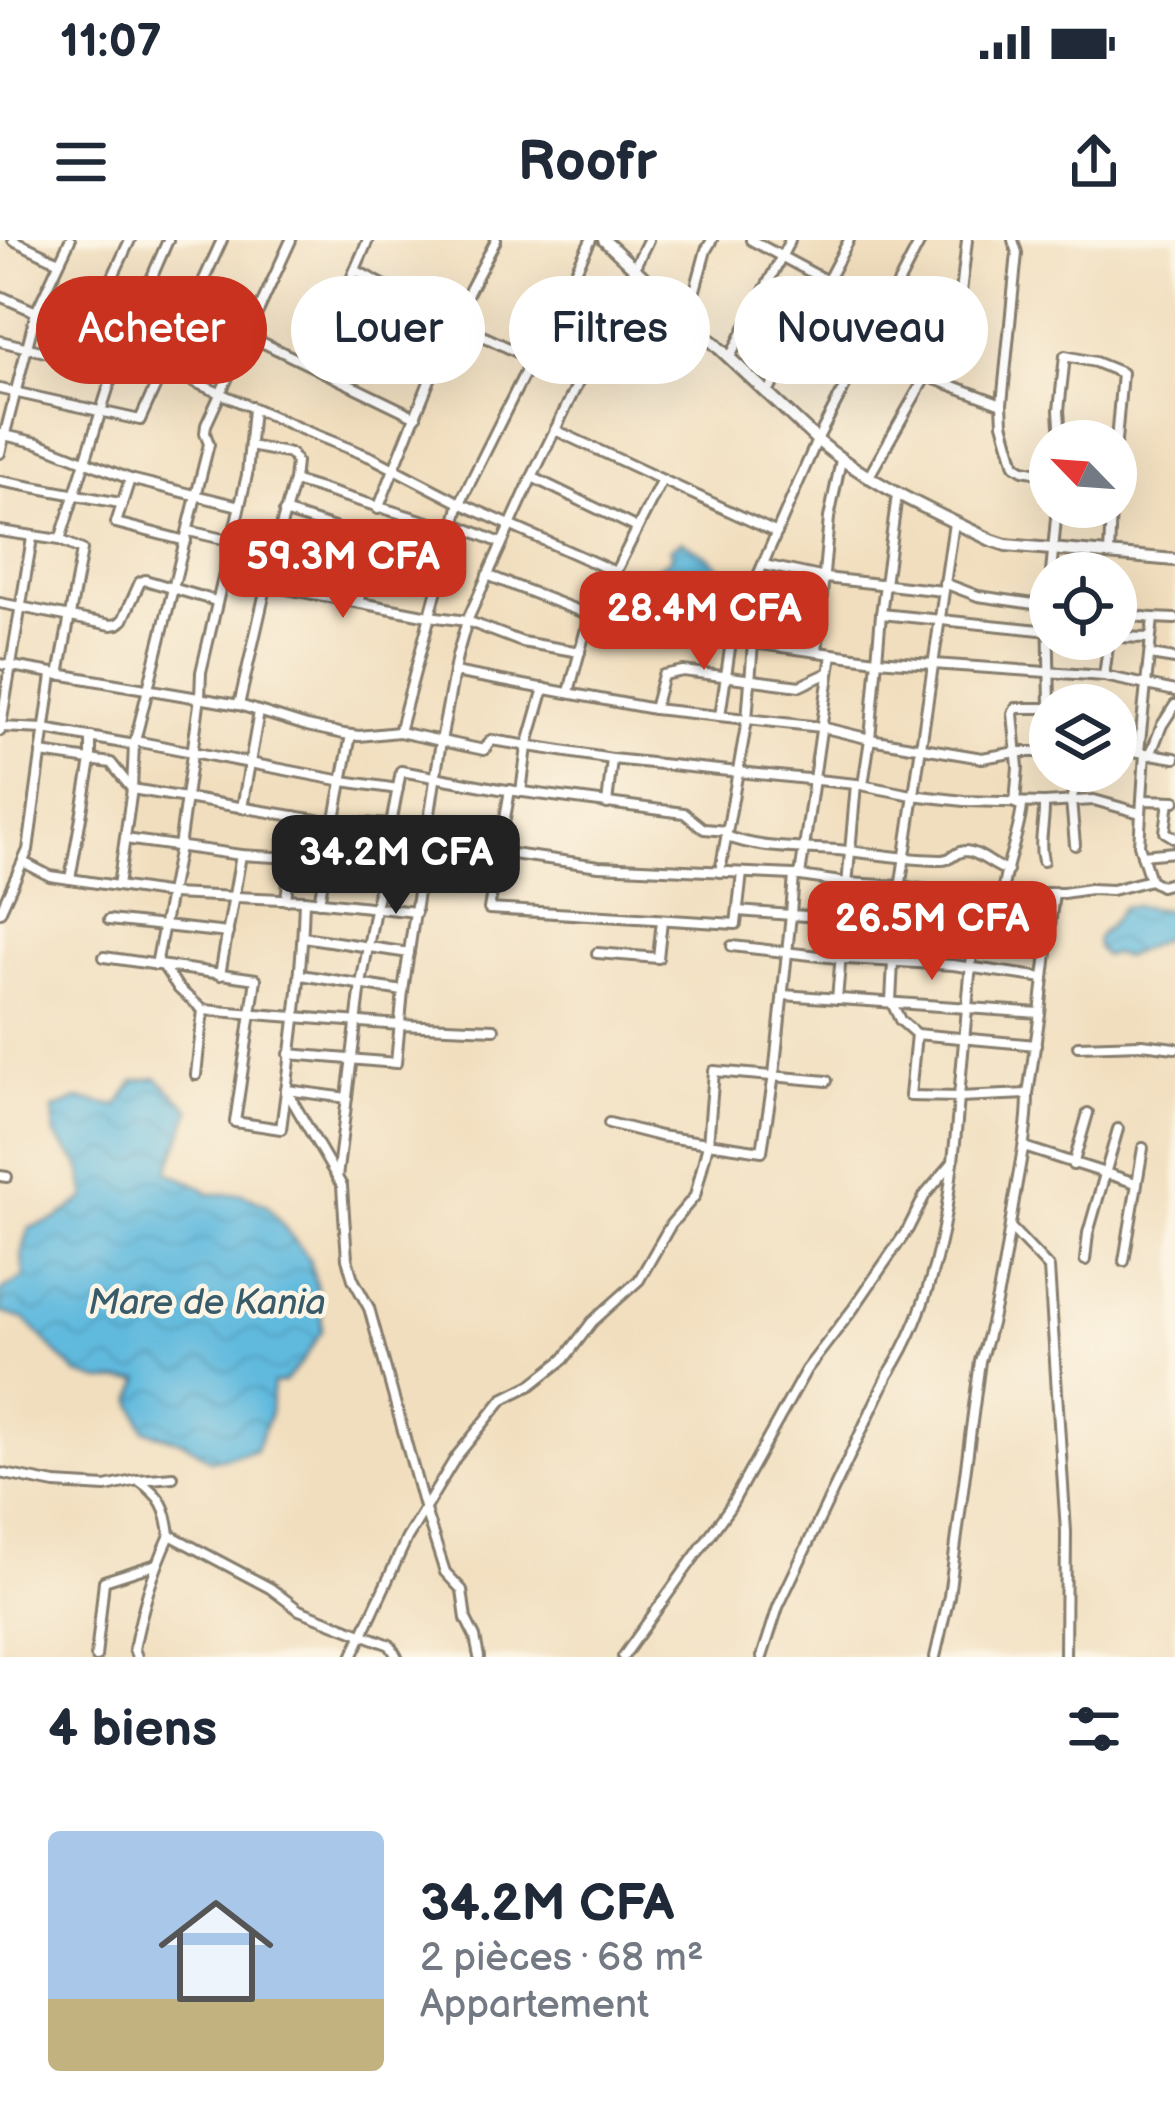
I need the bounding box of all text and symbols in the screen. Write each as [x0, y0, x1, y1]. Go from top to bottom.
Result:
text: 11:07 [60, 15, 162, 70]
icon: menu [48, 129, 114, 195]
icon: share [1061, 129, 1127, 195]
text: Roofr [518, 130, 657, 195]
chip: Acheter [36, 276, 267, 384]
chip: Louer [291, 276, 485, 384]
chip: Filtres [509, 276, 710, 384]
chip: Nouveau [734, 276, 988, 384]
north arrow [1029, 420, 1137, 528]
map controls [1029, 420, 1137, 792]
pin: 59.3M CFA [206, 519, 480, 621]
text: 59.3M CFA [246, 534, 440, 581]
button: locate [1029, 552, 1137, 660]
pin: 28.4M CFA [567, 571, 841, 673]
text: 28.4M CFA [606, 586, 802, 633]
button: layers [1029, 684, 1137, 792]
pin: 34.2M CFA [259, 815, 533, 917]
text: 34.2M CFA [299, 830, 493, 877]
pin: 26.5M CFA [795, 881, 1069, 983]
text: 26.5M CFA [835, 896, 1029, 943]
water label: Mare de Kania [88, 1282, 326, 1325]
icon: filters [1061, 1696, 1127, 1762]
text: 4 biens [48, 1699, 217, 1760]
text: 34.2M CFA [420, 1874, 674, 1935]
icon: home [144, 1879, 288, 2023]
text: 2 pièces · 68 m² [420, 1935, 704, 1982]
text: Appartement [420, 1982, 649, 2029]

